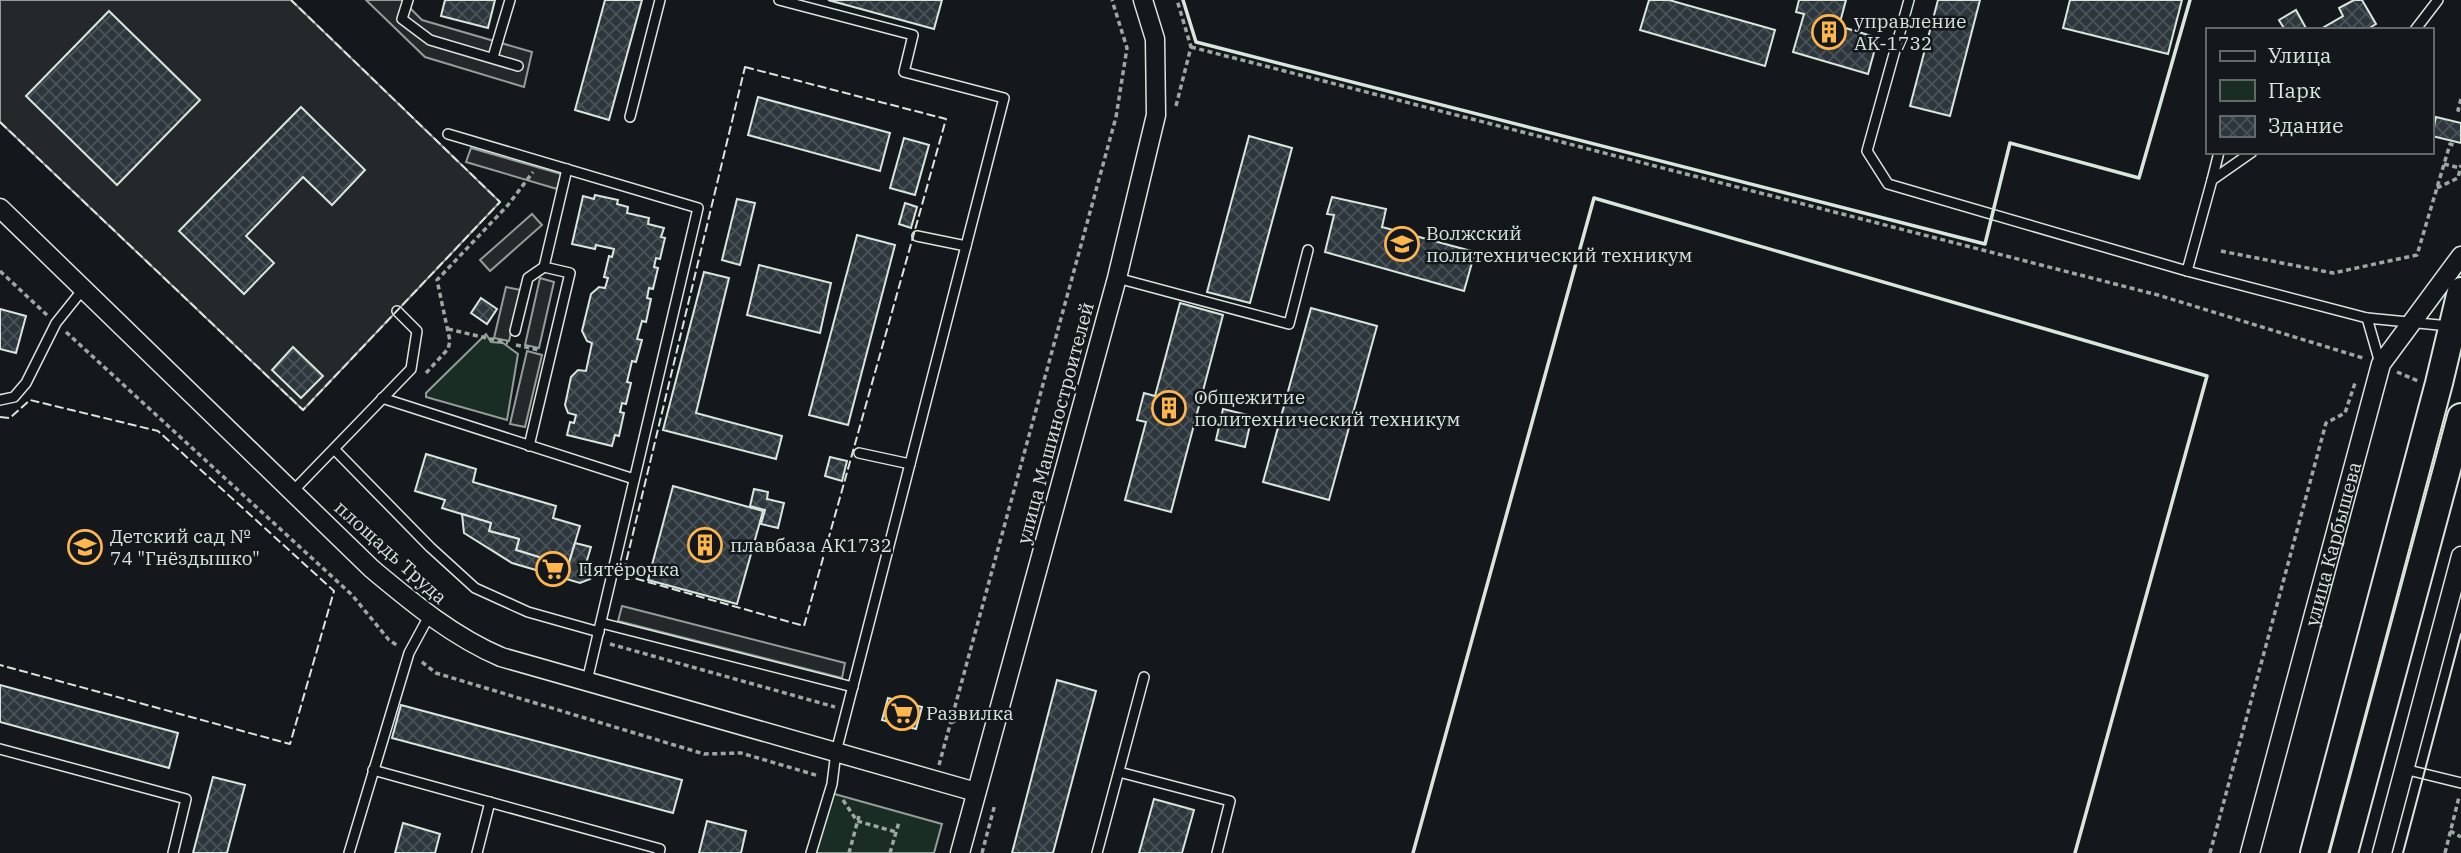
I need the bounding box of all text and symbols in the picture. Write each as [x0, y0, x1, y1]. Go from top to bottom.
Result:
place label: управление AK-1732 [1854, 9, 1967, 55]
building icon: управление AK-1732 [1810, 13, 1848, 51]
legend [2206, 28, 2433, 154]
text: Улица [2268, 41, 2332, 69]
text: Парк [2268, 76, 2321, 104]
text: Здание [2268, 111, 2343, 139]
place label: Волжский политехнический техникум [1426, 221, 1693, 267]
school or university icon: Волжский политехнический техникум [1383, 225, 1421, 263]
street label: улица Машиностроителей [1011, 299, 1099, 547]
place label: Общежитие политехнический техникум [1194, 385, 1461, 431]
building icon: Общежитие политехнический техникум [1150, 389, 1188, 427]
street label: улица Карбышева [2299, 459, 2366, 629]
street label: площадь Труда [330, 495, 452, 609]
place label: Детский сад № 74 "Гнёздышко" [110, 524, 260, 570]
building icon: плавбаза АК1732 [686, 526, 724, 564]
school or university icon: Детский сад № 74 "Гнёздышко" [66, 528, 104, 566]
place label: плавбаза АК1732 [730, 533, 892, 557]
supermarket icon: Пятёрочка [534, 550, 572, 588]
place label: Пятёрочка [578, 557, 680, 581]
supermarket icon: Развилка [883, 694, 921, 732]
place label: Развилка [926, 701, 1014, 725]

